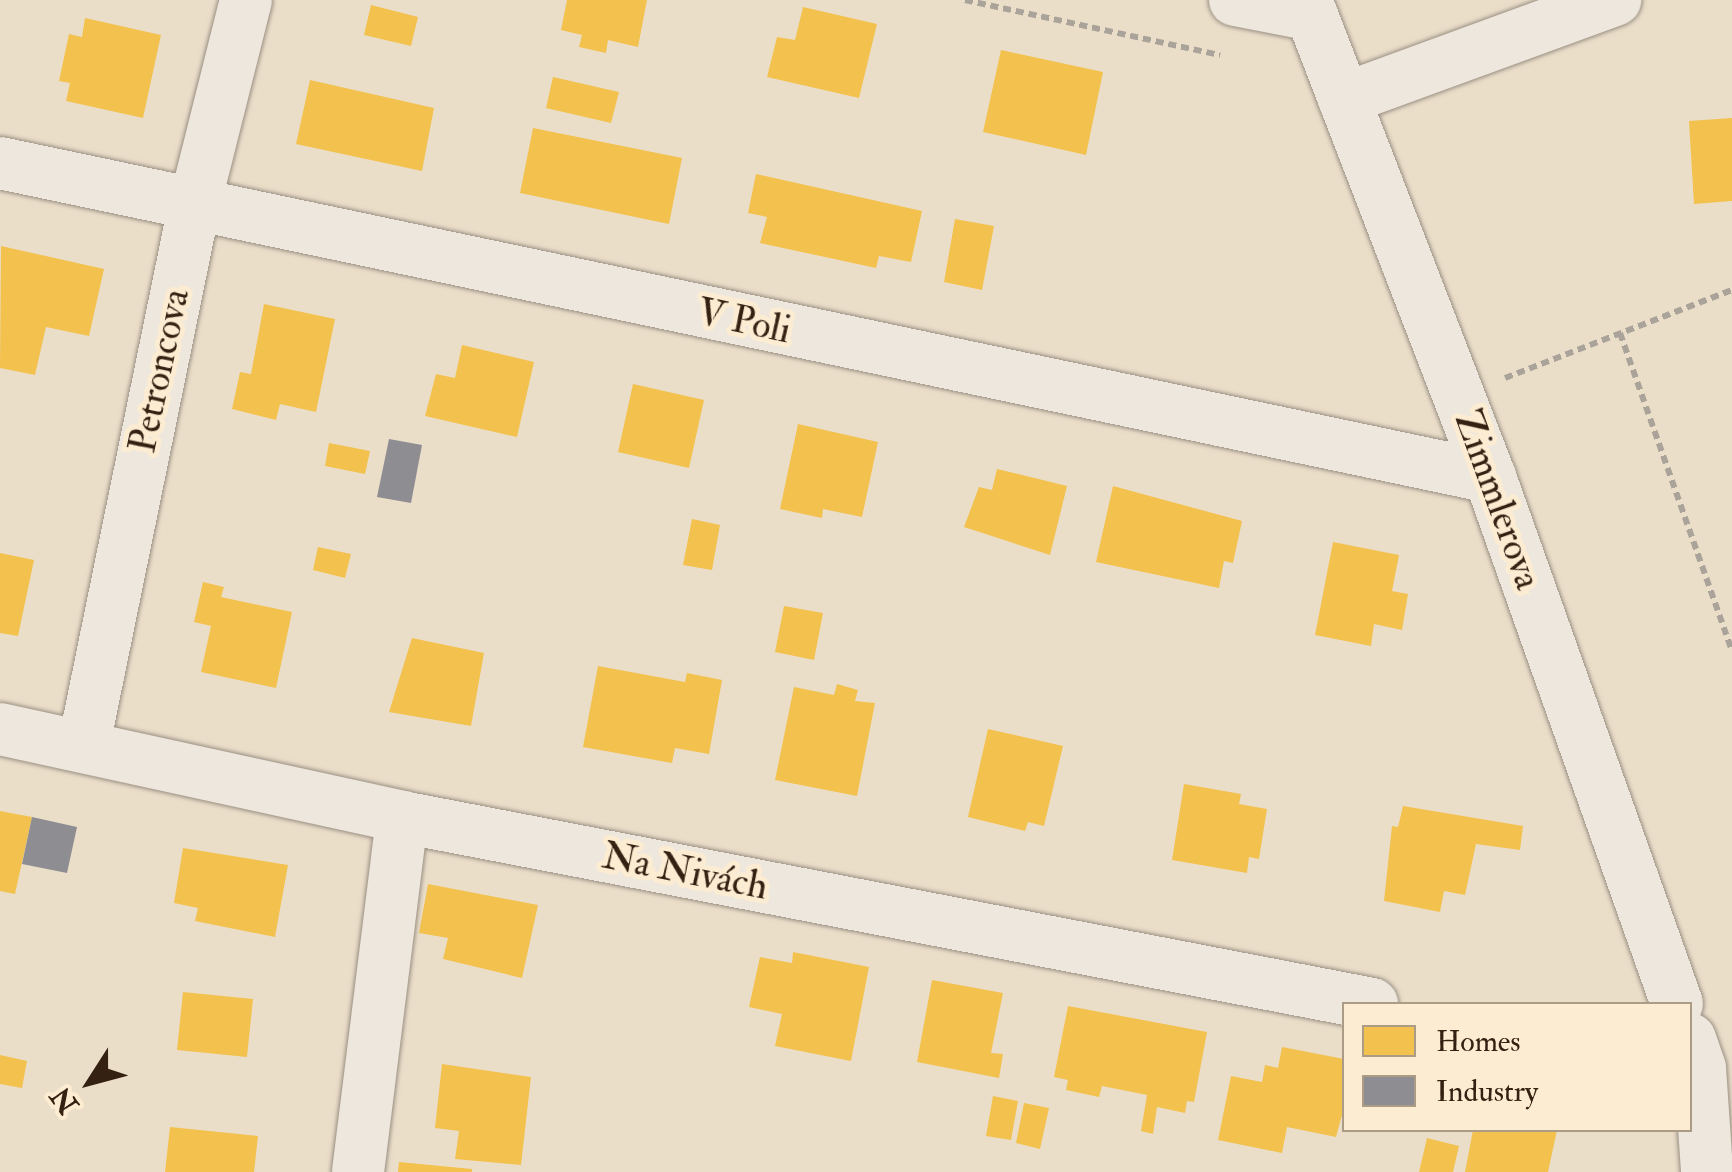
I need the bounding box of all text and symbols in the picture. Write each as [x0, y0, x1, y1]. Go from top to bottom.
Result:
street label: Petroncova [120, 285, 200, 457]
street label: V Poli [693, 290, 795, 354]
street label: Zimmlerova [1444, 404, 1550, 596]
street label: Na Nivách [598, 834, 772, 910]
legend [1342, 1002, 1692, 1132]
text: Homes [1436, 1023, 1521, 1060]
north arrow [40, 1032, 140, 1132]
text: Industry [1436, 1073, 1538, 1110]
text: N [44, 1080, 87, 1120]

